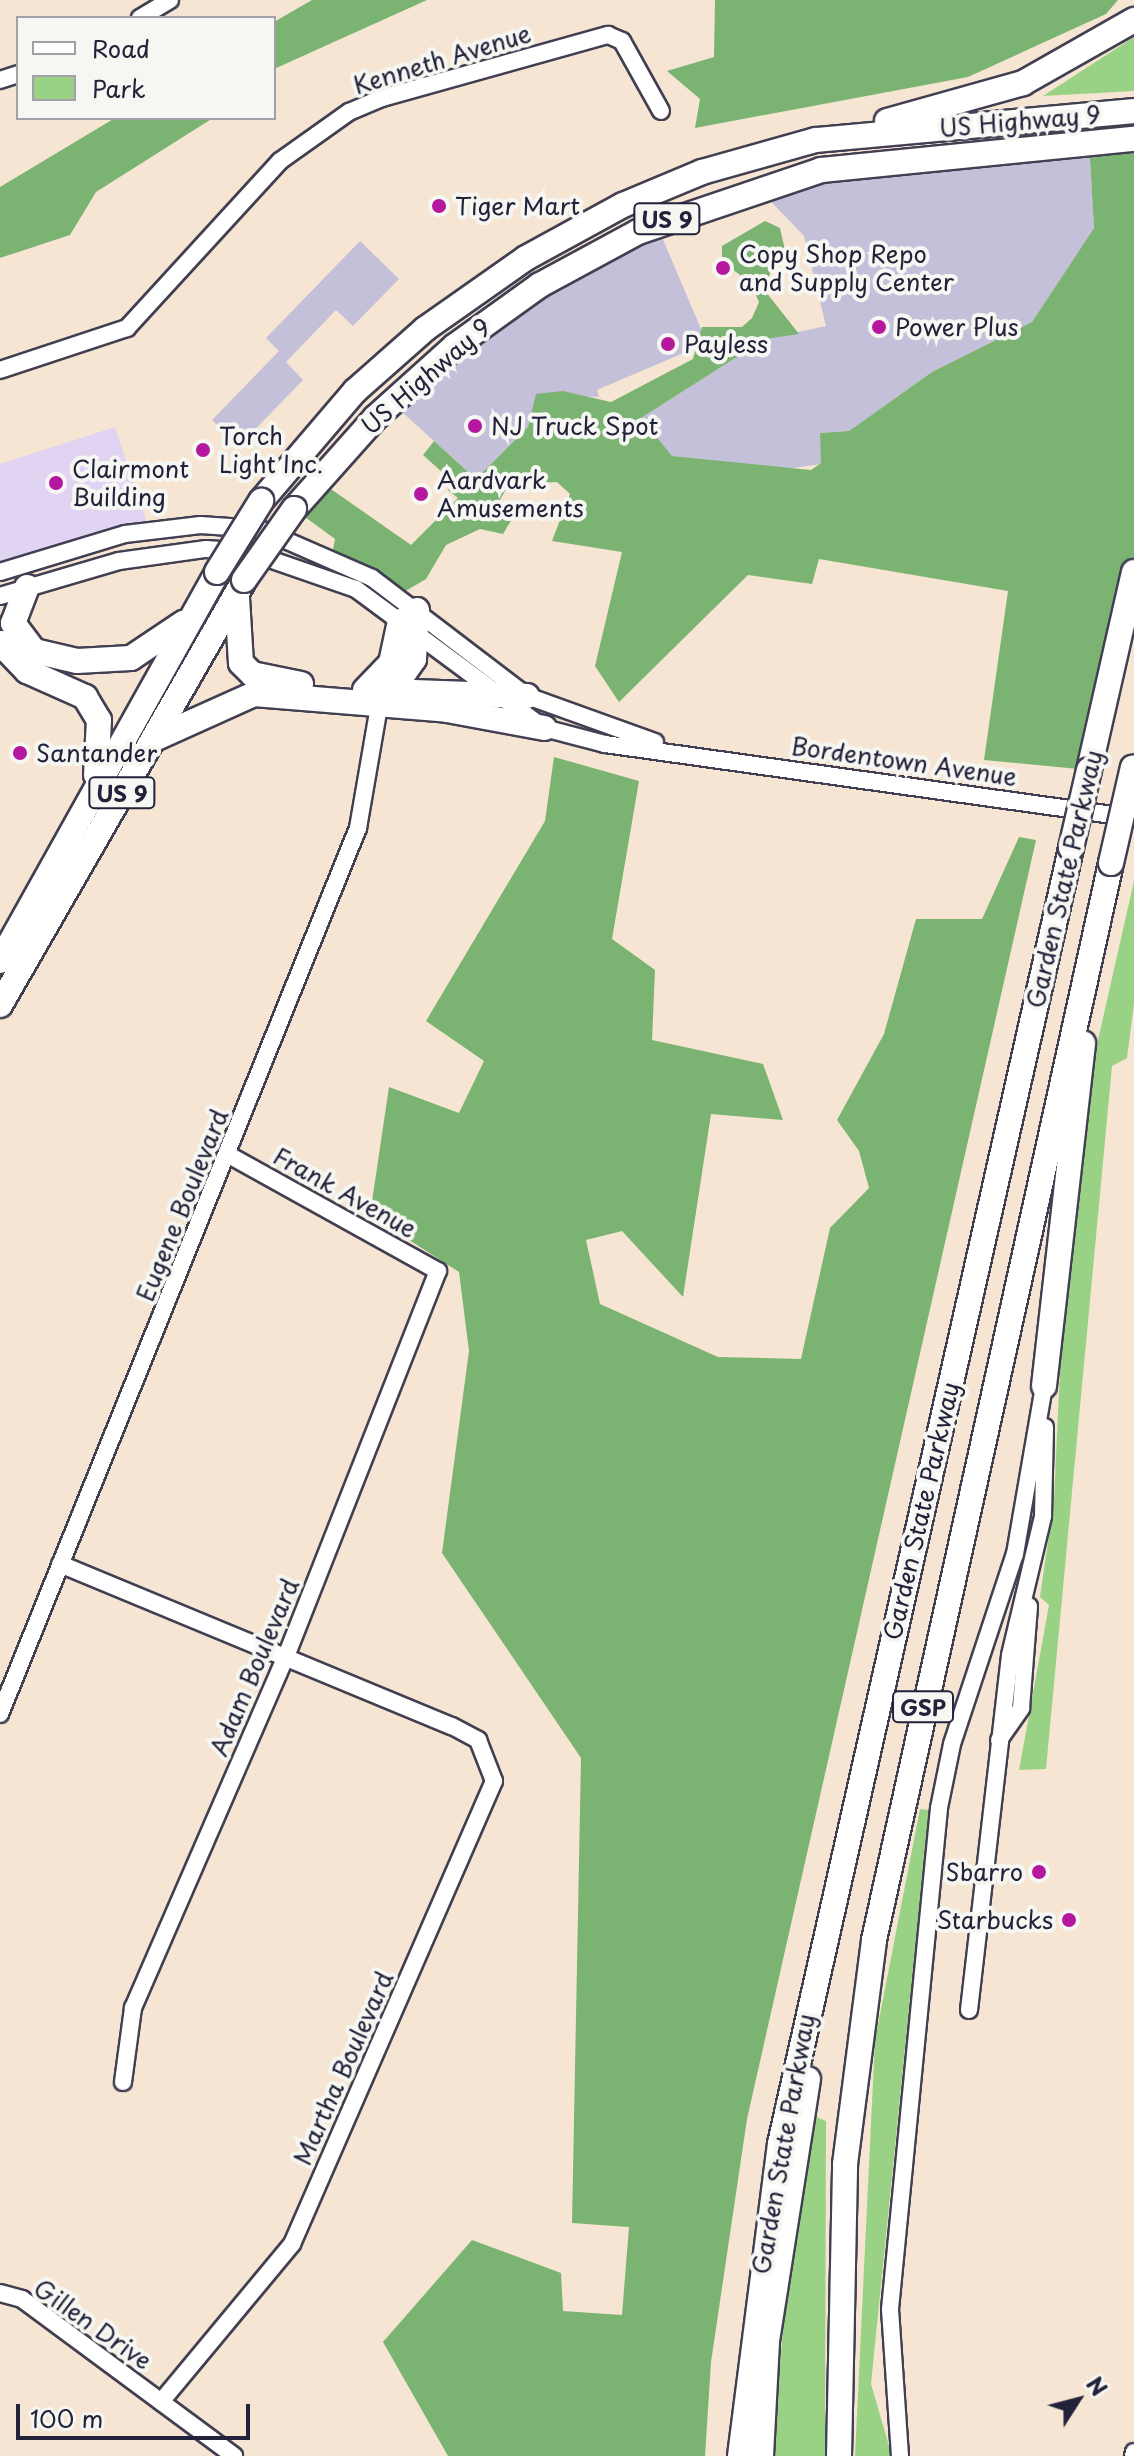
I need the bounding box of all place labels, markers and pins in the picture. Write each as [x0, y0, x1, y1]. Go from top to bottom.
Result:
place label: Tiger Mart [455, 192, 581, 220]
marker: Tiger Mart [430, 197, 448, 215]
place label: Copy Shop Repo and Supply Center [739, 240, 956, 296]
marker: Copy Shop Repo and Supply Center [714, 259, 732, 277]
place label: Power Plus [895, 313, 1018, 341]
marker: Power Plus [870, 318, 888, 336]
place label: Payless [684, 330, 768, 358]
marker: Payless [659, 335, 677, 353]
place label: NJ Truck Spot [491, 412, 658, 440]
marker: NJ Truck Spot [466, 417, 484, 435]
place label: Torch Light Inc. [219, 422, 325, 478]
marker: Torch Light Inc. [194, 441, 212, 459]
place label: Clairmont Building [72, 455, 189, 511]
place label: Aardvark Amusements [437, 466, 584, 522]
marker: Clairmont Building [47, 474, 65, 492]
marker: Aardvark Amusements [412, 485, 430, 503]
place label: Santander [36, 739, 157, 767]
marker: Santander [11, 744, 29, 762]
place label: Sbarro [945, 1858, 1023, 1886]
marker: Sbarro [1030, 1863, 1048, 1881]
place label: Starbucks [937, 1906, 1053, 1934]
marker: Starbucks [1060, 1911, 1078, 1929]

